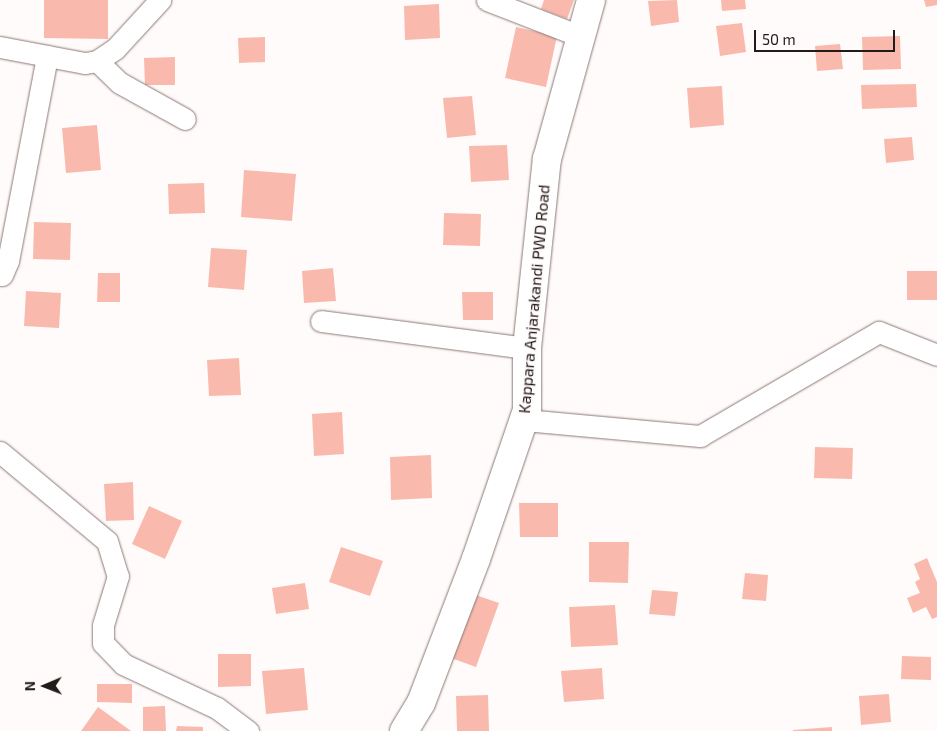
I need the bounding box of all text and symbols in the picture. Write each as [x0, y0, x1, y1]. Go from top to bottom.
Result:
scale bar [757, 20, 898, 52]
text: 50 m [762, 30, 796, 48]
street label: Kappara Anjarakandi PWD Road [514, 184, 554, 414]
north arrow [20, 661, 70, 711]
text: N [21, 681, 38, 691]

